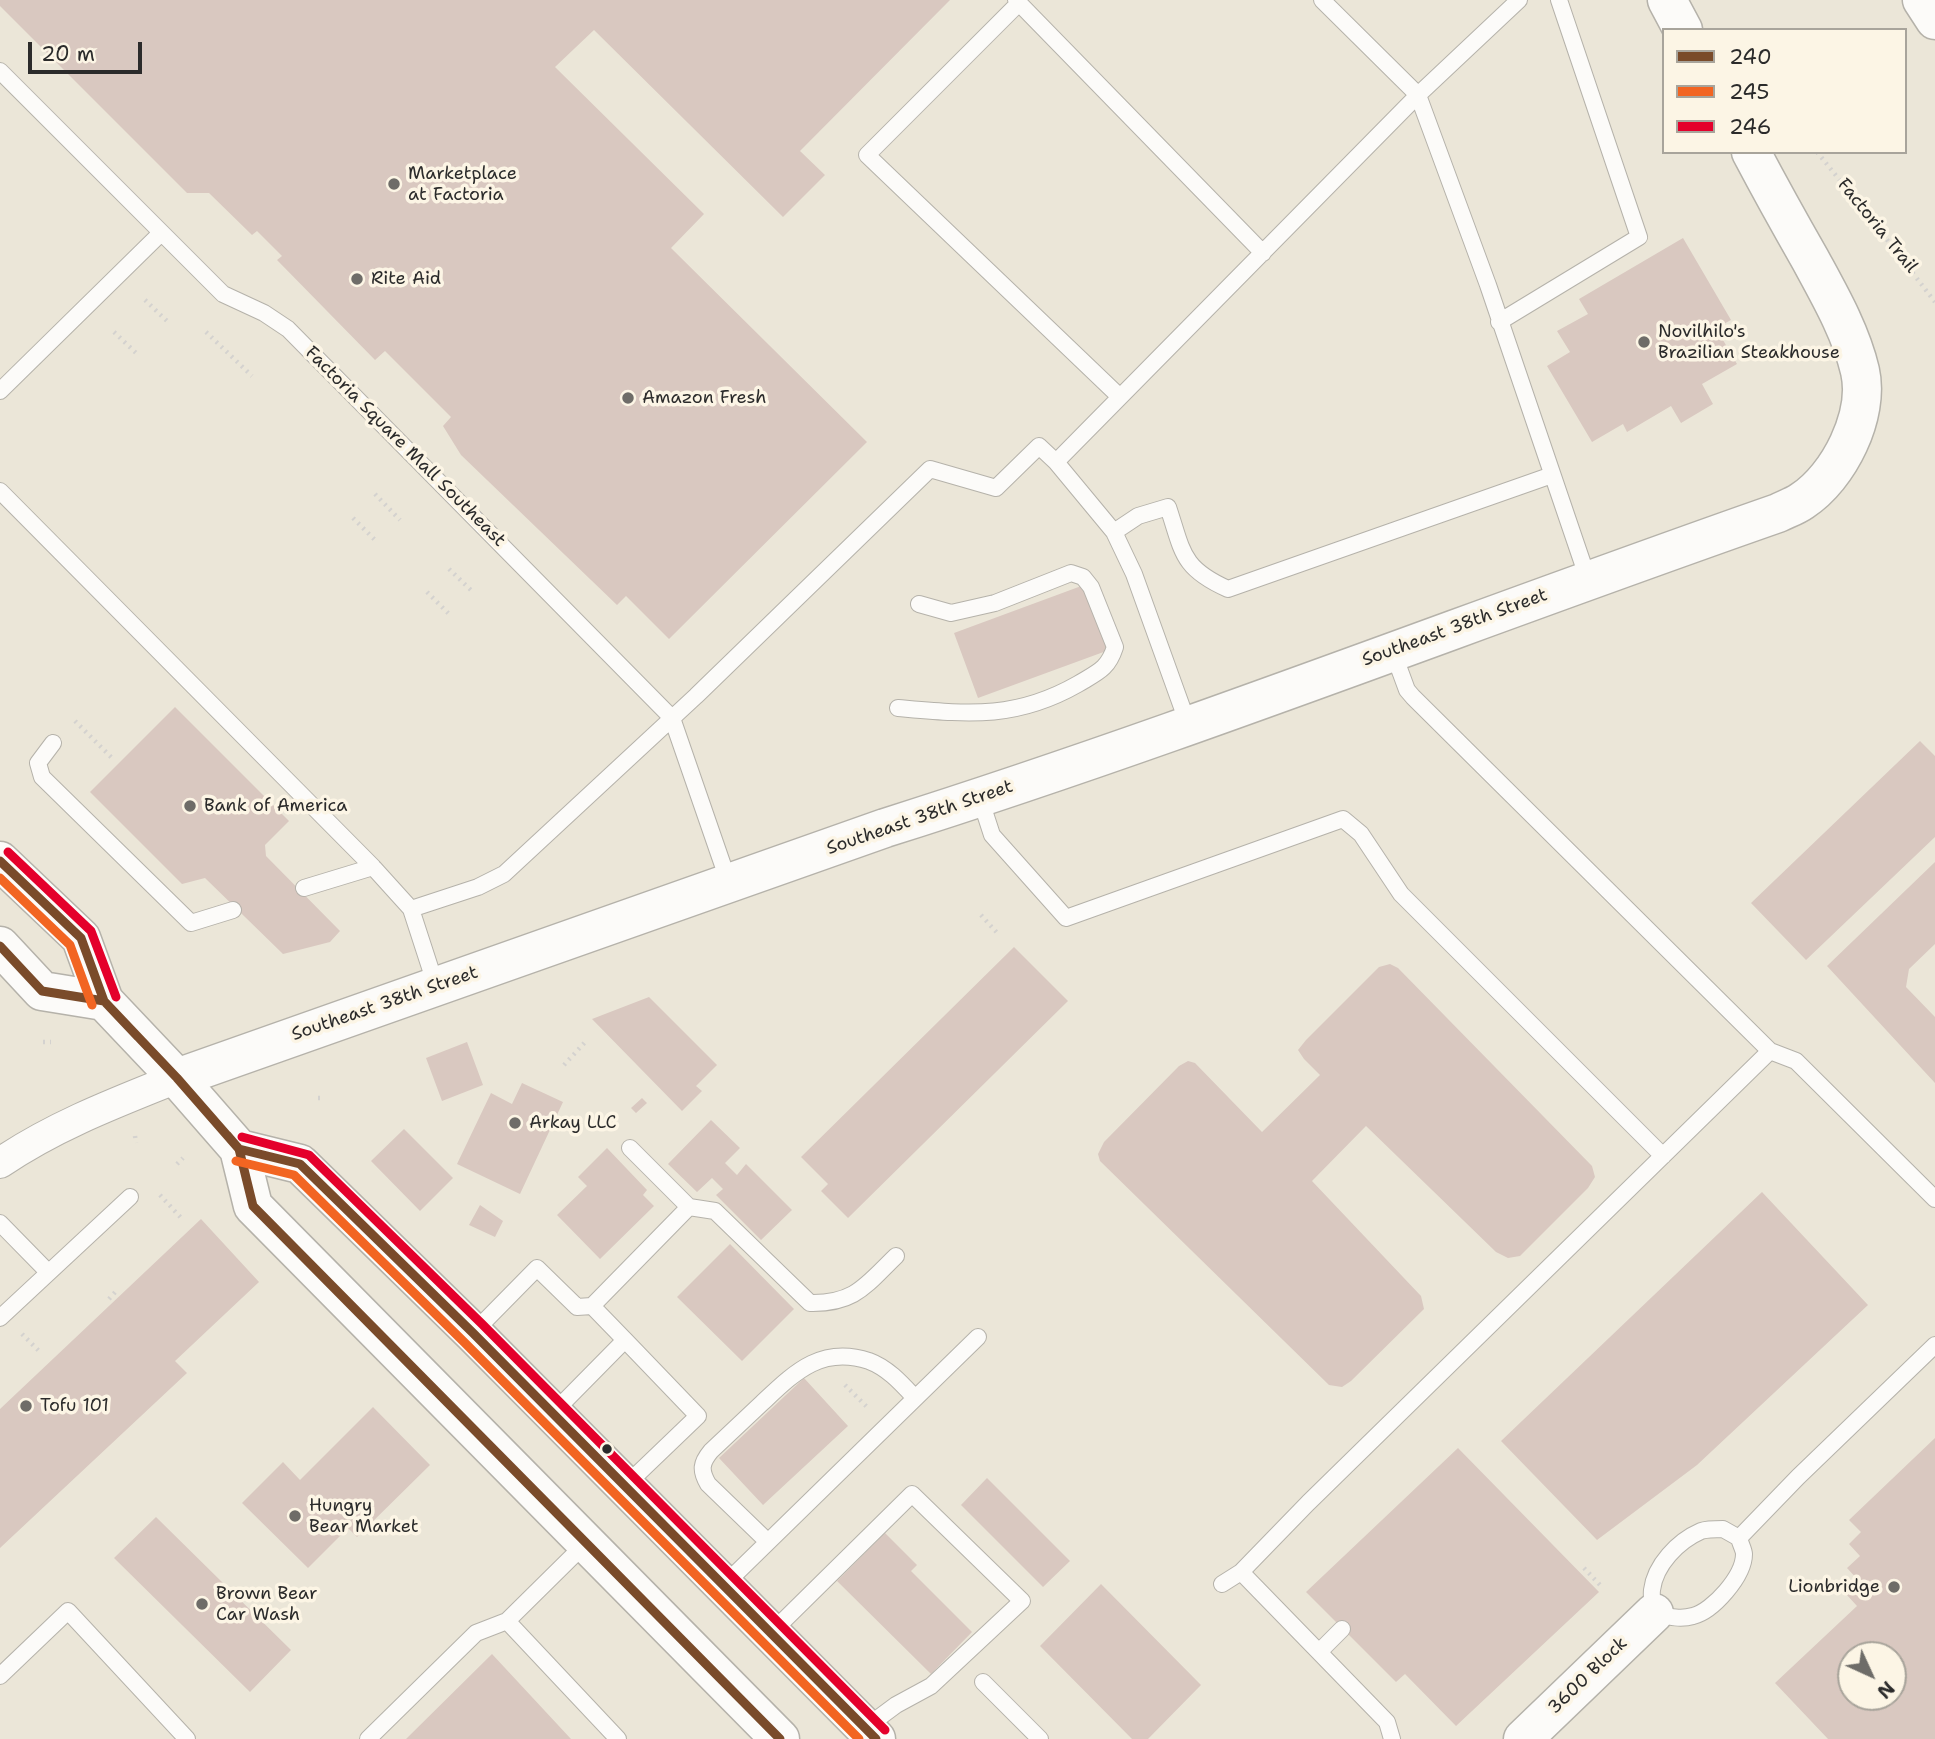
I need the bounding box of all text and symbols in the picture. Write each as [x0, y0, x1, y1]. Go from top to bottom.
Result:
scale bar [32, 28, 145, 72]
legend [1662, 28, 1907, 154]
text: 20 m [41, 40, 95, 68]
text: 240 [1729, 43, 1772, 71]
text: 245 [1729, 78, 1769, 106]
text: 246 [1729, 113, 1771, 141]
place label: Marketplace at Factoria [408, 163, 517, 206]
street label: Factoria Trail [1832, 174, 1922, 278]
marker: Marketplace at Factoria [386, 176, 402, 192]
place label: Rite Aid [371, 268, 441, 290]
marker: Rite Aid [349, 271, 365, 287]
place label: Novilhilo's Brazilian Steakhouse [1658, 321, 1840, 364]
marker: Novilhilo's Brazilian Steakhouse [1636, 334, 1652, 350]
street label: Factoria Square Mall Southeast [300, 342, 510, 552]
place label: Amazon Fresh [642, 387, 766, 409]
marker: Amazon Fresh [620, 390, 636, 406]
street label: Southeast 38th Street [1359, 584, 1551, 672]
street label: Southeast 38th Street [824, 776, 1016, 860]
place label: Bank of America [204, 795, 348, 817]
marker: Bank of America [182, 798, 198, 814]
street label: Southeast 38th Street [289, 962, 481, 1046]
place label: Arkay LLC [529, 1112, 616, 1134]
marker: Arkay LLC [507, 1115, 523, 1131]
place label: Tofu 101 [40, 1395, 109, 1417]
marker: Tofu 101 [18, 1398, 34, 1414]
unlabelled marker [600, 1442, 614, 1456]
place label: Hungry Bear Market [309, 1495, 419, 1538]
marker: Hungry Bear Market [287, 1508, 303, 1524]
place label: Lionbridge [1788, 1576, 1880, 1598]
marker: Lionbridge [1886, 1579, 1902, 1595]
place label: Brown Bear Car Wash [216, 1583, 317, 1626]
marker: Brown Bear Car Wash [194, 1596, 210, 1612]
street label: 3600 Block [1544, 1633, 1632, 1719]
north arrow [1837, 1641, 1907, 1711]
text: N [1872, 1676, 1900, 1704]

